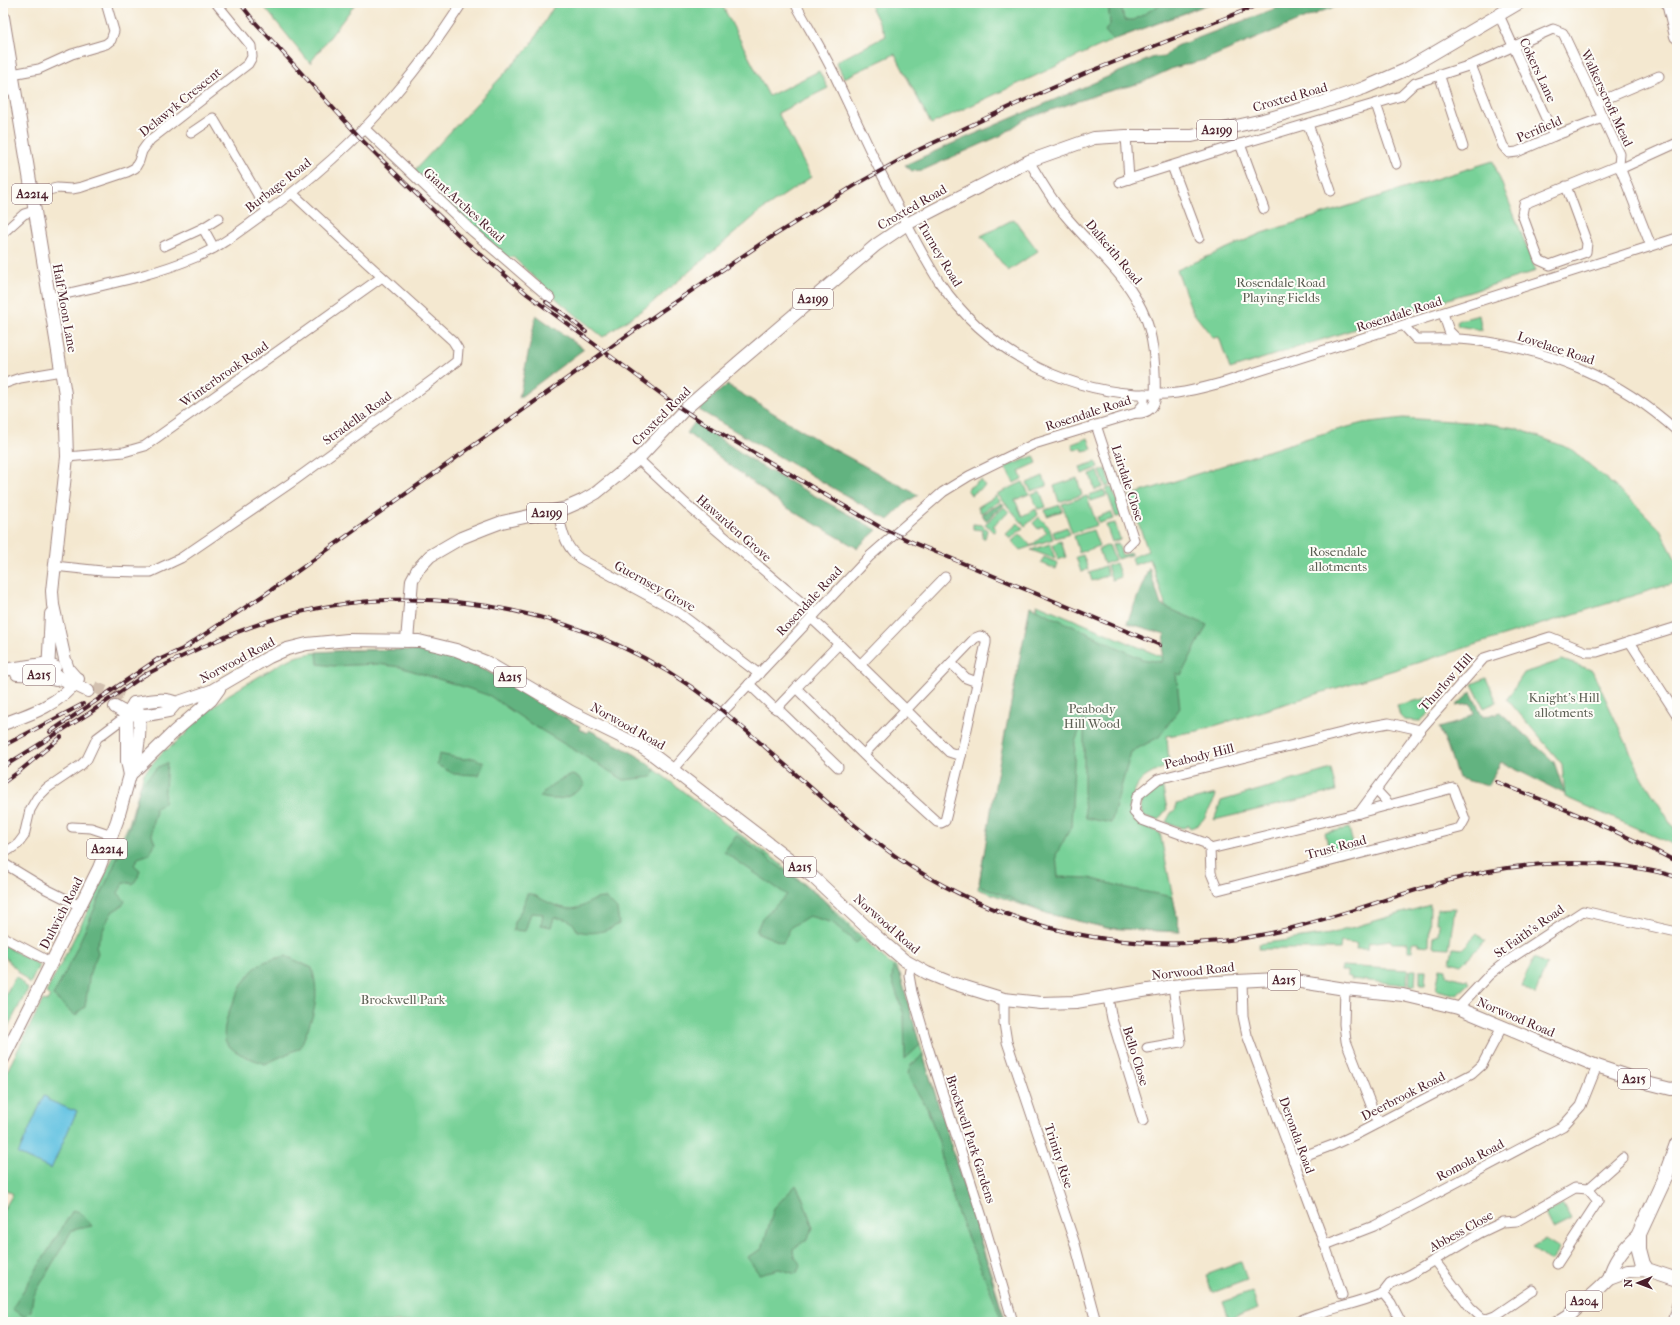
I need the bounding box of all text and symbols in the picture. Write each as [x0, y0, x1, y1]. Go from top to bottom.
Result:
street label: Cokers Lane [1517, 36, 1560, 105]
street label: Walkerscroft Mead [1578, 46, 1636, 150]
street label: Delawyk Crescent [136, 64, 224, 140]
street label: Croxted Road [1251, 79, 1330, 115]
street label: Perifield [1514, 112, 1565, 145]
road number: A2199 [1197, 120, 1237, 140]
street label: Burbage Road [242, 154, 315, 215]
street label: Giant Arches Road [420, 165, 508, 246]
street label: Croxted Road [875, 181, 950, 233]
road number: A2214 [12, 184, 52, 204]
street label: Dalkeith Road [1083, 217, 1146, 288]
street label: Turney Road [915, 219, 966, 290]
street label: Half Moon Lane [50, 262, 80, 354]
park label: Rosendale Road Playing Fields [1236, 275, 1327, 305]
road number: A2199 [793, 289, 833, 309]
street label: Rosendale Road [1354, 293, 1445, 335]
street label: Lovelace Road [1515, 328, 1597, 368]
street label: Winterbrook Road [176, 337, 272, 411]
street label: Croxted Road [628, 383, 694, 449]
street label: Stradella Road [320, 388, 395, 448]
street label: Rosendale Road [1043, 392, 1134, 434]
street label: Lairdale Close [1109, 443, 1148, 523]
street label: Hawarden Grove [693, 491, 775, 565]
road number: A2199 [527, 503, 567, 523]
park label: Rosendale allotments [1309, 544, 1367, 574]
street label: Guernsey Grove [612, 558, 699, 615]
street label: Rosendale Road [773, 563, 846, 639]
street label: Norwood Road [197, 633, 278, 686]
street label: Thurlow Hill [1416, 650, 1476, 714]
road number: A215 [23, 665, 55, 685]
road number: A215 [494, 667, 526, 687]
park label: Knight's Hill allotments [1528, 690, 1600, 720]
street label: Norwood Road [588, 699, 669, 753]
park label: Peabody Hill Wood [1064, 701, 1121, 731]
street label: Peabody Hill [1163, 740, 1236, 772]
street label: Trust Road [1304, 831, 1369, 862]
road number: A2214 [87, 839, 127, 859]
road number: A215 [784, 857, 816, 877]
street label: Dulwich Road [36, 874, 86, 952]
street label: Norwood Road [851, 891, 924, 958]
street label: St Faith's Road [1491, 901, 1568, 961]
street label: Norwood Road [1151, 959, 1236, 983]
road number: A215 [1268, 970, 1300, 990]
park label: Brockwell Park [361, 992, 446, 1007]
street label: Norwood Road [1475, 994, 1558, 1041]
street label: Bello Close [1120, 1024, 1152, 1088]
street label: Deerbrook Road [1359, 1068, 1448, 1124]
road number: A215 [1618, 1069, 1650, 1089]
street label: Brockwell Park Gardens [943, 1073, 999, 1205]
street label: Deronda Road [1276, 1095, 1318, 1176]
street label: Trinity Rise [1041, 1122, 1077, 1191]
street label: Romola Road [1434, 1135, 1507, 1184]
street label: Abbess Close [1425, 1207, 1496, 1255]
north arrow [1618, 1263, 1658, 1303]
text: N [1622, 1278, 1635, 1287]
road number: A204 [1566, 1291, 1602, 1311]

